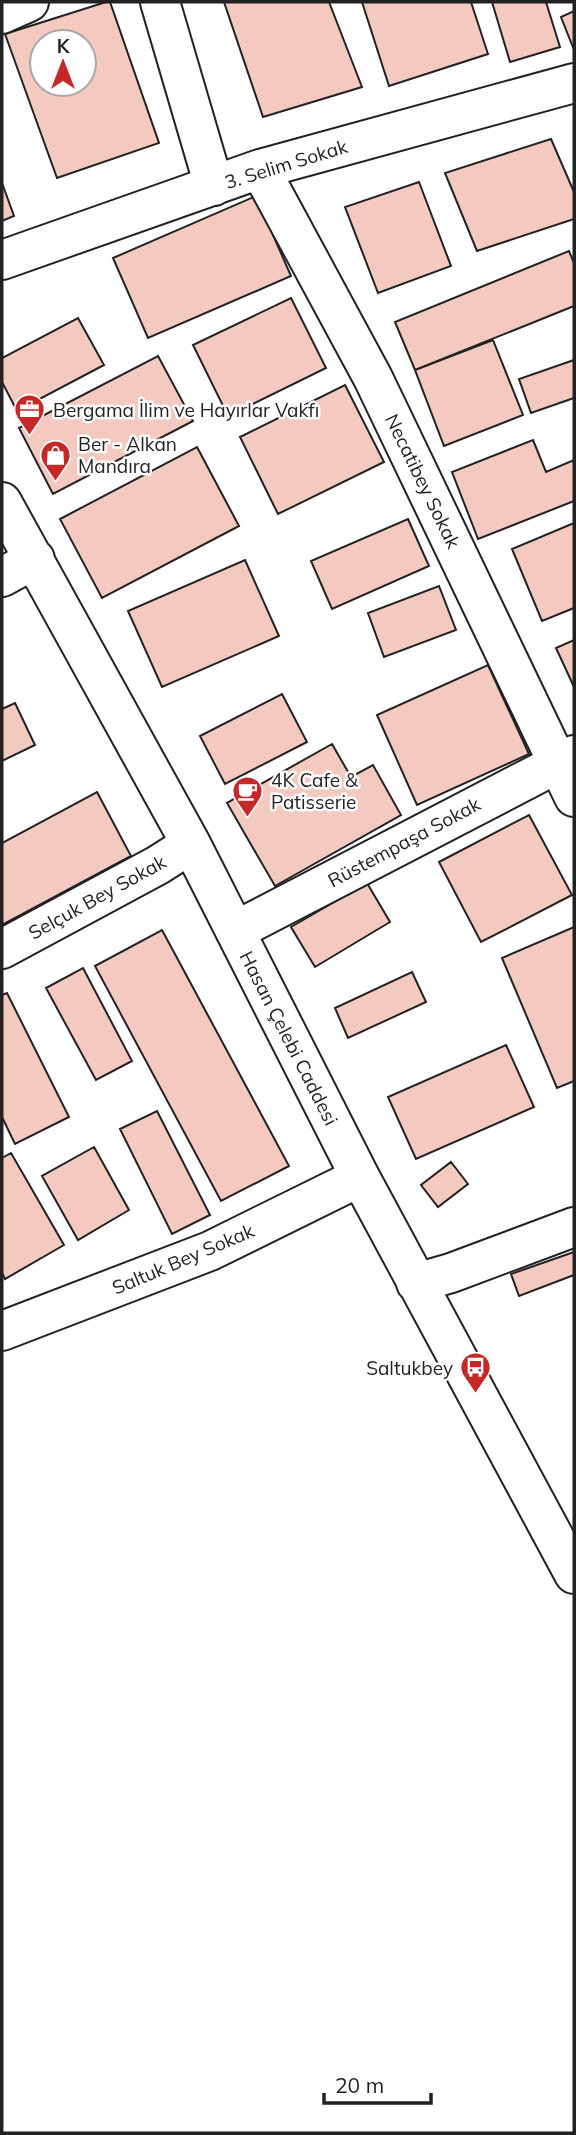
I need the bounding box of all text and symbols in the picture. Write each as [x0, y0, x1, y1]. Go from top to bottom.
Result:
north arrow [28, 28, 98, 98]
text: K [57, 34, 71, 58]
street label: 3. Selim Sokak [222, 134, 350, 194]
office icon: Bergama İlim ve Hayırlar Vakfı [13, 393, 47, 437]
place label: Bergama İlim ve Hayırlar Vakfı [53, 398, 319, 422]
street label: Necatibey Sokak [380, 410, 466, 552]
place label: Ber - Alkan Mandıra [78, 432, 177, 478]
shop icon: Ber - Alkan Mandıra [38, 438, 72, 482]
place label: 4K Cafe & Patisserie [271, 768, 359, 814]
cafe icon: 4K Cafe & Patisserie [231, 774, 265, 818]
street label: Rüstempaşa Sokak [324, 792, 484, 892]
street label: Selçuk Bey Sokak [24, 849, 170, 945]
street label: Hasan Çelebi Caddesi [235, 947, 343, 1129]
street label: Saltuk Bey Sokak [108, 1218, 258, 1300]
bus stop icon: Saltukbey [459, 1351, 493, 1395]
place label: Saltukbey [366, 1356, 453, 1380]
scale bar [324, 2062, 431, 2106]
text: 20 m [335, 2072, 384, 2098]

